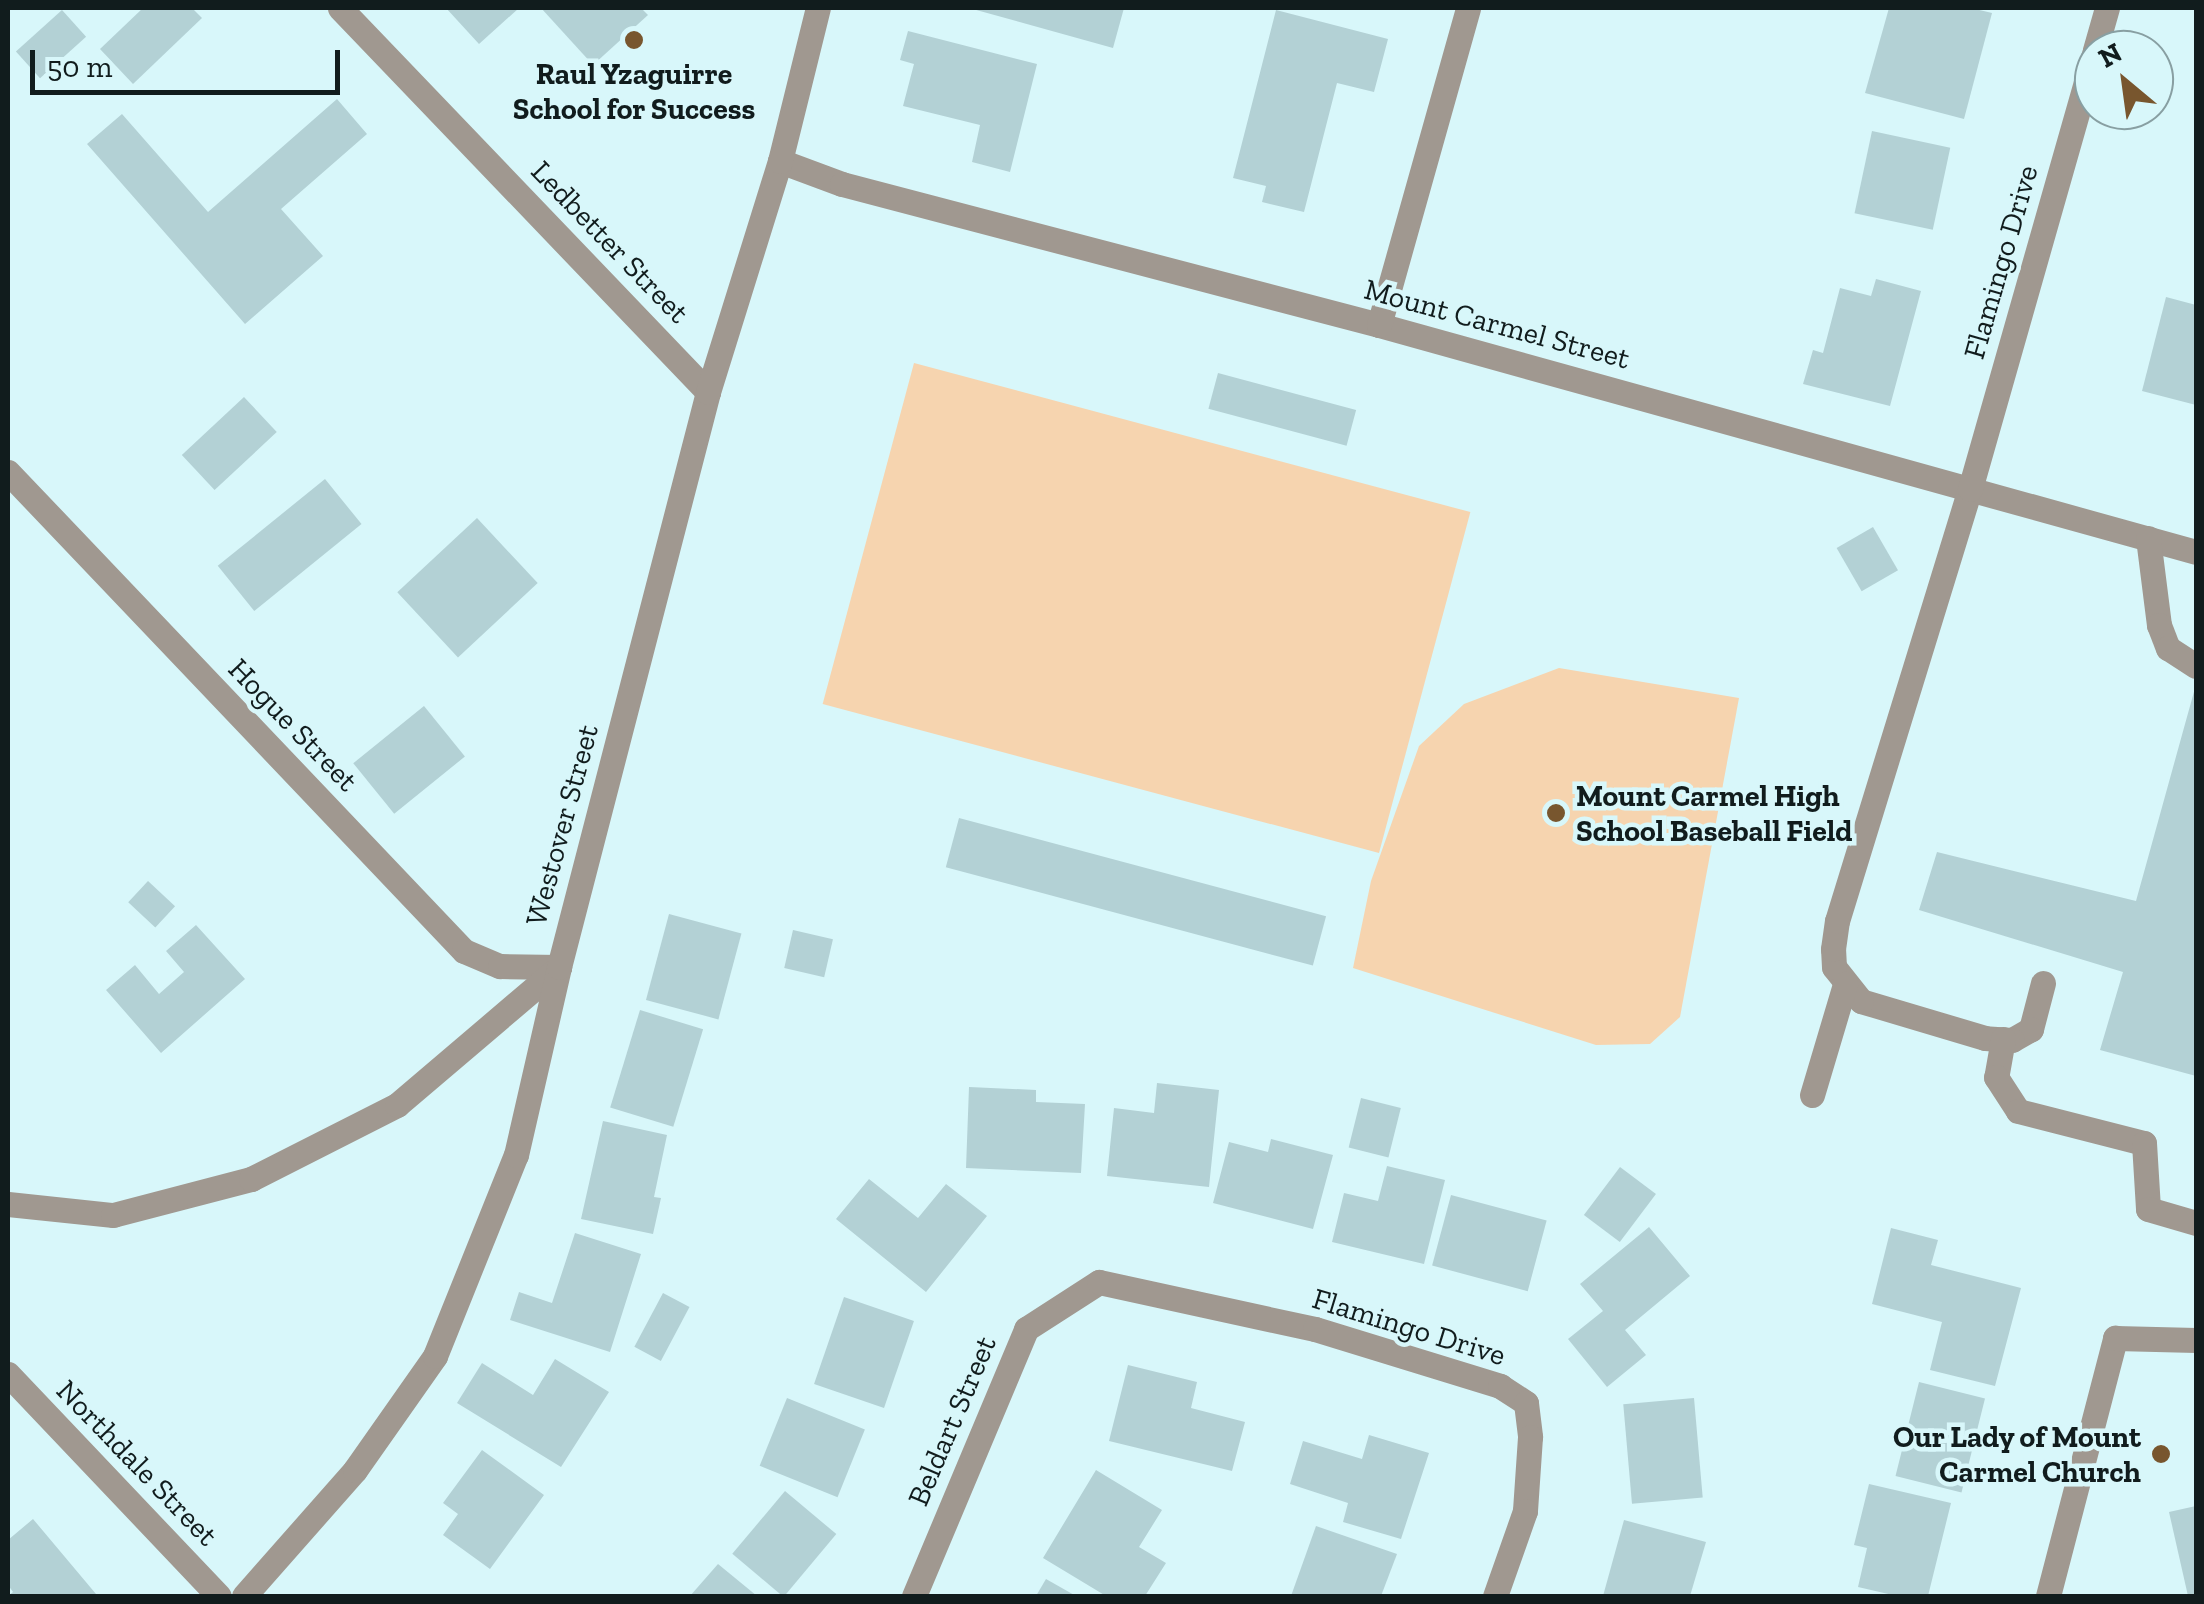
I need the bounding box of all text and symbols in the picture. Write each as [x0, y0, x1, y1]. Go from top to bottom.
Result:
marker: Raul Yzaguirre School for Success [623, 29, 645, 51]
scale bar [35, 30, 345, 92]
north arrow [2074, 30, 2174, 130]
text: N [2093, 35, 2127, 75]
text: 50 m [47, 49, 112, 85]
place label: Raul Yzaguirre School for Success [513, 56, 755, 126]
street label: Ledbetter Street [523, 153, 697, 331]
street label: Flamingo Drive [1956, 161, 2046, 363]
street label: Mount Carmel Street [1360, 271, 1634, 377]
street label: Hogue Street [221, 651, 365, 799]
street label: Westover Street [518, 720, 606, 930]
place label: Mount Carmel High School Baseball Field [1576, 778, 1852, 848]
marker: Mount Carmel High School Baseball Field [1545, 802, 1567, 824]
street label: Flamingo Drive [1308, 1281, 1510, 1373]
street label: Beldart Street [900, 1331, 1004, 1511]
street label: Northdale Street [49, 1373, 225, 1553]
place label: Our Lady of Mount Carmel Church [1892, 1419, 2141, 1490]
marker: Our Lady of Mount Carmel Church [2150, 1443, 2172, 1465]

